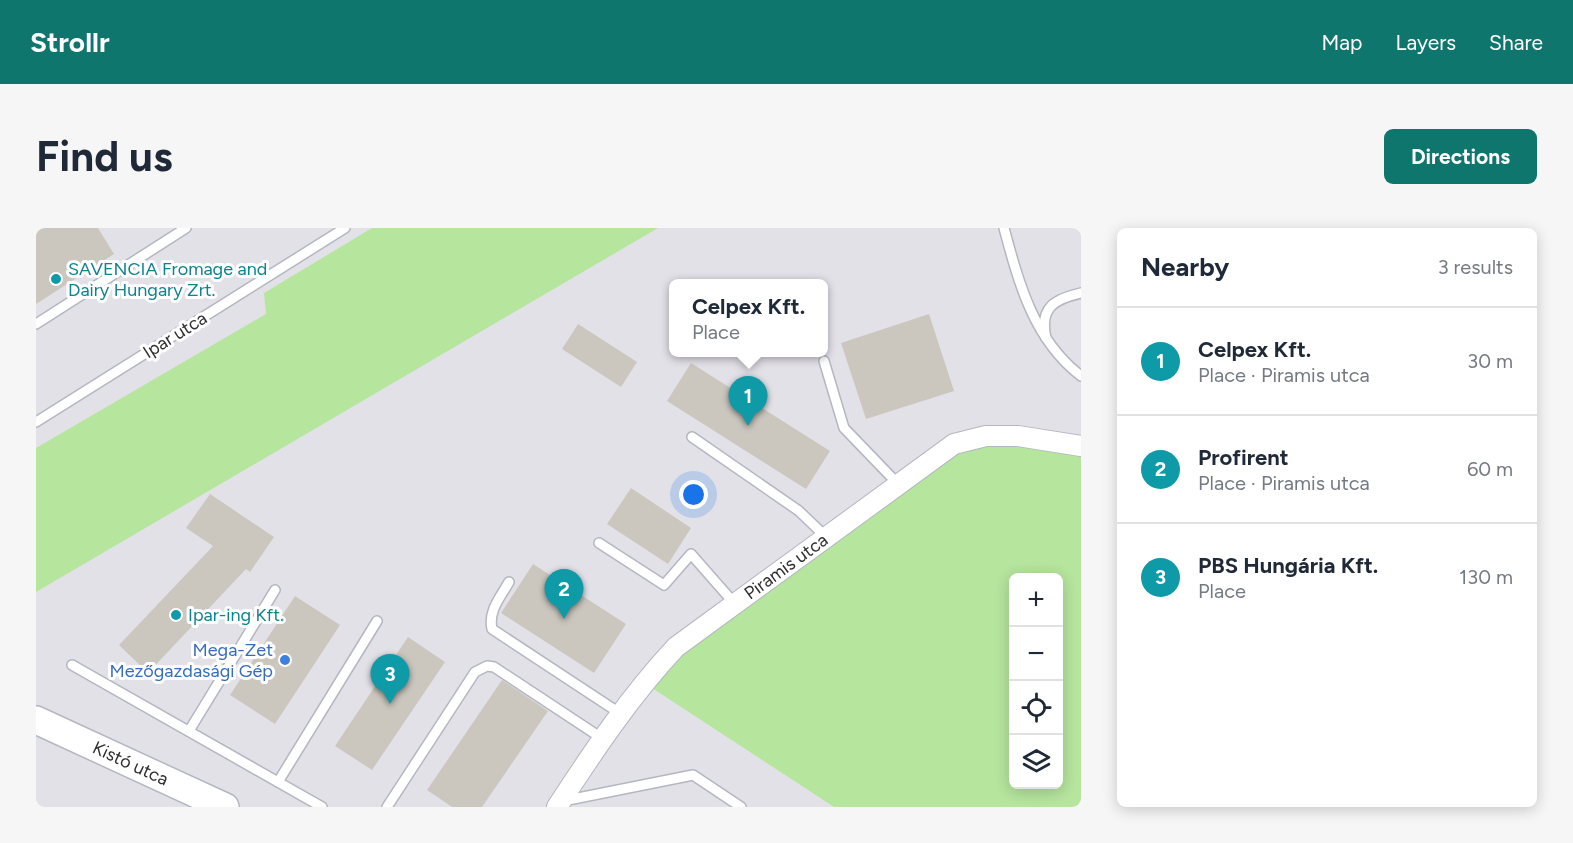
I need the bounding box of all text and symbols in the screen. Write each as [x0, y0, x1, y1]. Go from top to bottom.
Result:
text: Strollr [30, 25, 110, 59]
text: Map [1322, 30, 1362, 55]
text: Layers [1395, 30, 1456, 55]
text: Share [1489, 30, 1543, 55]
button: Directions [1384, 129, 1537, 184]
text: Find us [36, 131, 173, 182]
text: Nearby [1141, 251, 1229, 283]
text: 3 results [1438, 255, 1513, 279]
place label: SAVENCIA Fromage and Dairy Hungary Zrt. [68, 258, 267, 301]
marker: SAVENCIA Fromage and Dairy Hungary Zrt. [49, 272, 63, 286]
popup [669, 279, 828, 357]
text: Celpex Kft. [692, 293, 805, 320]
street label: Ipar utca [139, 307, 211, 363]
text: Place [692, 320, 740, 344]
text: Celpex Kft. [1198, 336, 1311, 363]
text: 1 [1156, 349, 1165, 373]
text: 30 m [1467, 349, 1513, 373]
text: Place · Piramis utca [1198, 363, 1370, 387]
pin: 1 [728, 376, 768, 426]
text: Profirent [1198, 444, 1289, 471]
text: 2 [1155, 457, 1166, 481]
text: 60 m [1467, 457, 1513, 481]
text: Place · Piramis utca [1198, 471, 1370, 495]
your location [679, 480, 708, 509]
street label: Piramis utca [740, 529, 832, 604]
text: PBS Hungária Kft. [1198, 552, 1378, 579]
text: 3 [1155, 565, 1166, 589]
text: 130 m [1459, 565, 1513, 589]
pin: 2 [544, 570, 584, 619]
map controls [1009, 573, 1063, 789]
button: + [1009, 573, 1063, 627]
text: Place [1198, 579, 1246, 603]
place label: Ipar-ing Kft. [188, 604, 284, 626]
marker: Ipar-ing Kft. [169, 608, 183, 622]
button: − [1009, 627, 1063, 681]
place label: Mega-Zet Mezőgazdasági Gép [109, 639, 273, 682]
marker: Mega-Zet Mezőgazdasági Gép [278, 653, 292, 667]
pin: 3 [370, 654, 410, 704]
button: locate [1009, 681, 1063, 735]
button: layers [1009, 735, 1063, 789]
street label: Kistó utca [89, 737, 172, 790]

